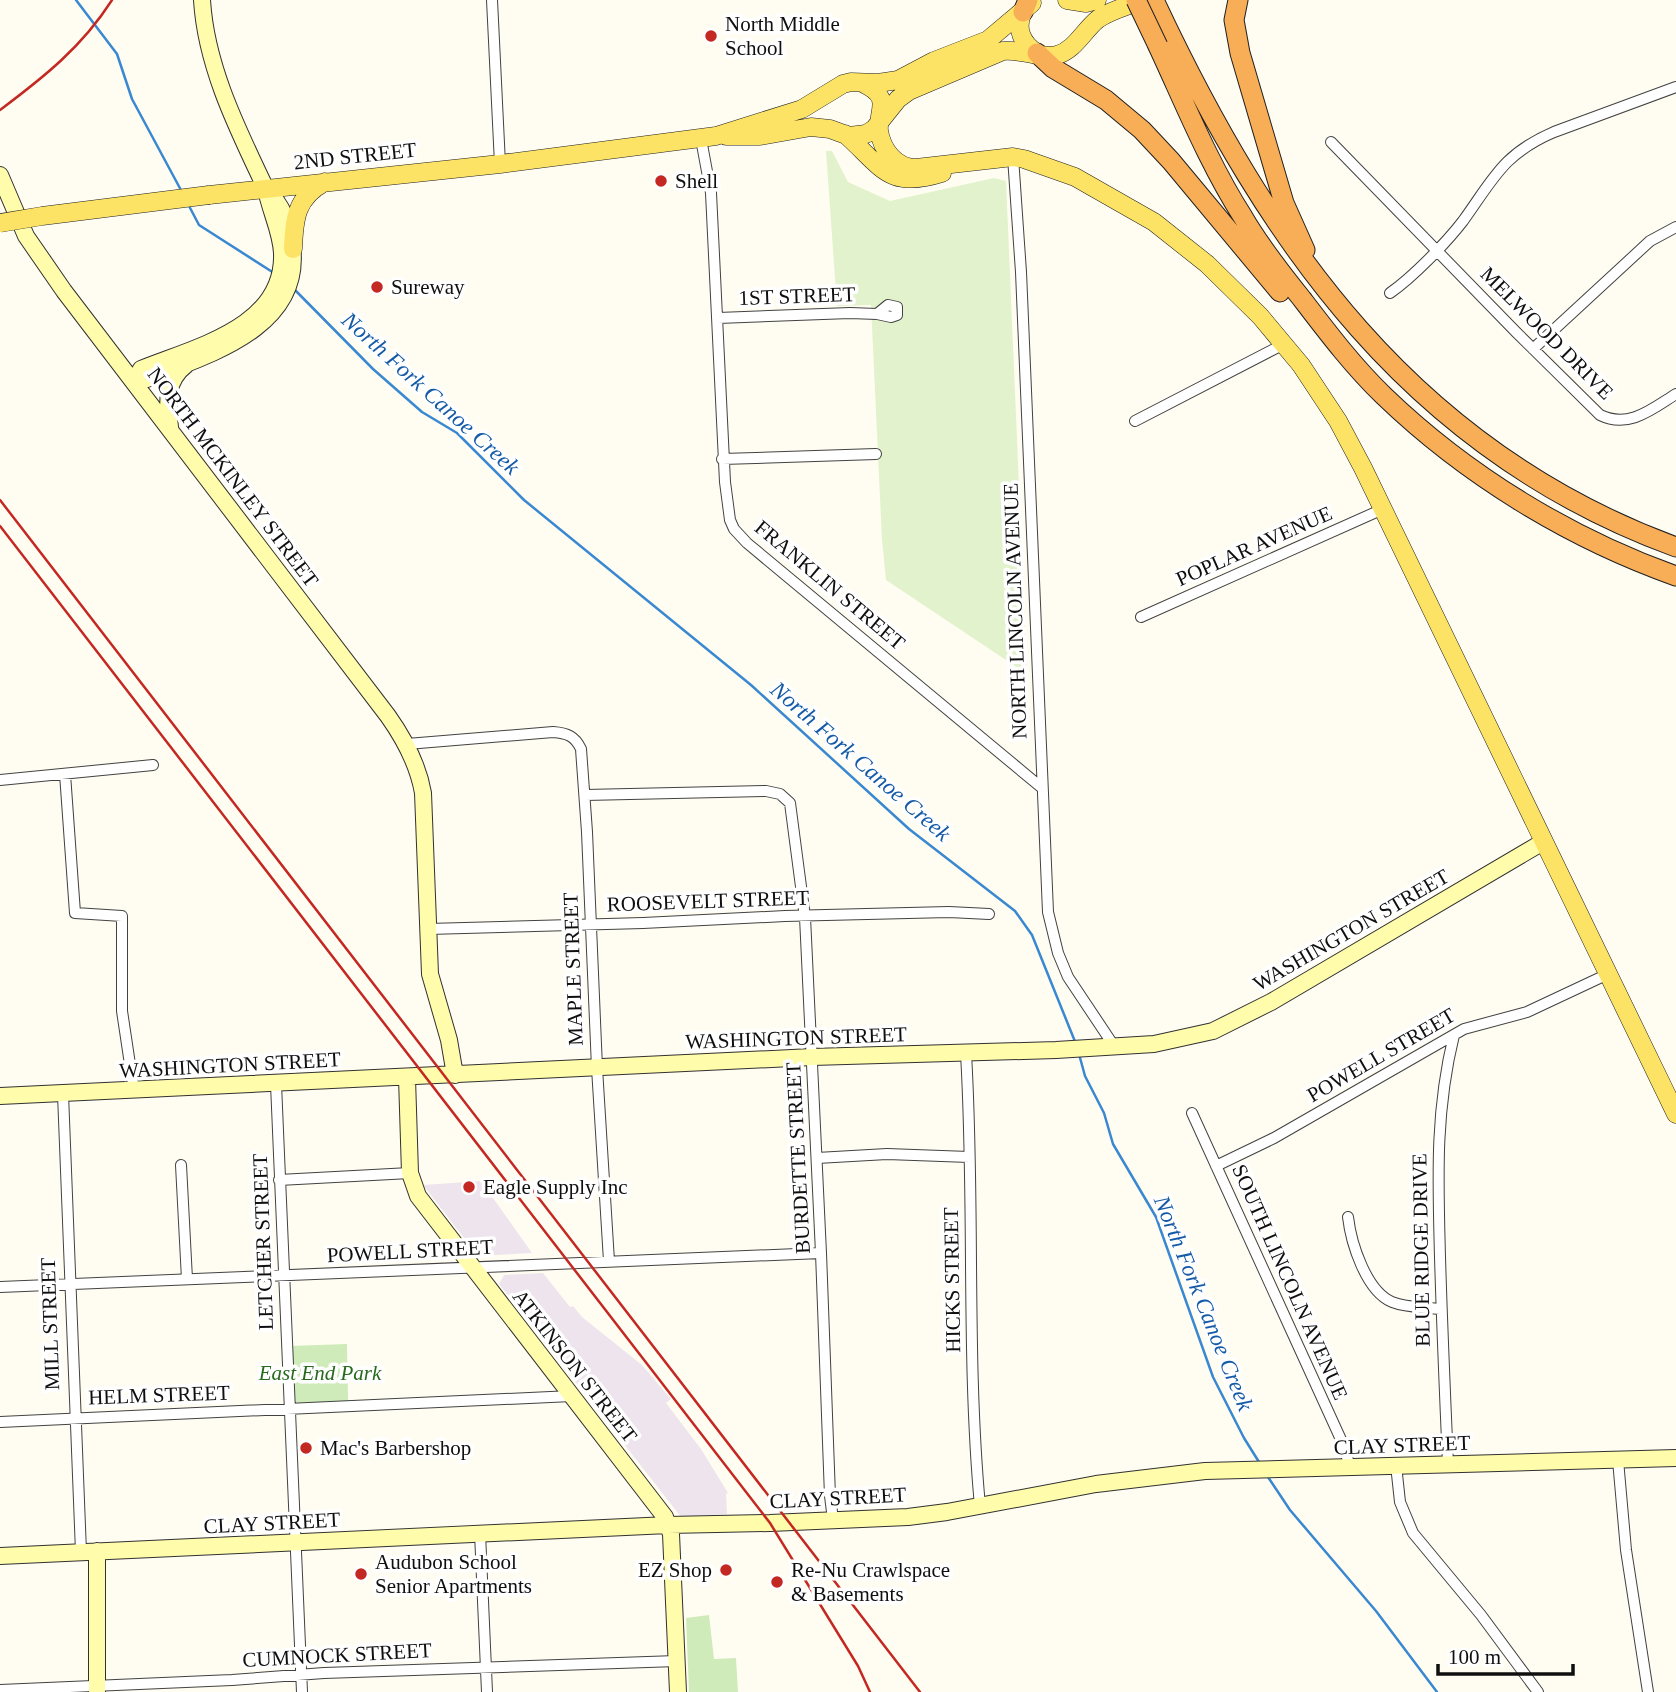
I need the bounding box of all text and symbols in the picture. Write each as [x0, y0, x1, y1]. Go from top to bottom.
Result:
place label: North Middle School [725, 12, 840, 60]
marker: North Middle School [703, 28, 719, 44]
street label: 2ND STREET [293, 138, 418, 174]
place label: Shell [675, 169, 718, 193]
marker: Shell [653, 173, 669, 189]
street label: MELWOOD DRIVE [1476, 262, 1618, 404]
place label: Sureway [391, 275, 465, 299]
marker: Sureway [369, 279, 385, 295]
street label: 1ST STREET [738, 282, 856, 310]
water label: North Fork Canoe Creek [336, 307, 525, 480]
street label: NORTH MCKINLEY STREET [143, 363, 324, 592]
street label: NORTH LINCOLN AVENUE [999, 483, 1031, 739]
street label: POPLAR AVENUE [1172, 501, 1336, 591]
street label: FRANKLIN STREET [750, 515, 910, 655]
water label: North Fork Canoe Creek [765, 676, 956, 847]
street label: WASHINGTON STREET [1249, 864, 1453, 996]
street label: ROOSEVELT STREET [606, 885, 810, 917]
street label: MAPLE STREET [558, 892, 588, 1046]
street label: POWELL STREET [1303, 1003, 1459, 1107]
street label: WASHINGTON STREET [685, 1022, 907, 1054]
street label: WASHINGTON STREET [119, 1047, 342, 1083]
street label: BURDETTE STREET [781, 1061, 815, 1254]
street label: LETCHER STREET [248, 1153, 278, 1331]
street label: BLUE RIDGE DRIVE [1407, 1153, 1435, 1347]
street label: SOUTH LINCOLN AVENUE [1227, 1161, 1353, 1403]
place label: Eagle Supply Inc [483, 1175, 628, 1199]
marker: Eagle Supply Inc [461, 1179, 477, 1195]
water label: North Fork Canoe Creek [1149, 1191, 1258, 1415]
street label: HICKS STREET [939, 1207, 965, 1353]
street label: POWELL STREET [326, 1235, 494, 1267]
street label: MILL STREET [36, 1257, 64, 1391]
street label: ATKINSON STREET [508, 1285, 642, 1447]
park label: East End Park [258, 1361, 382, 1385]
street label: HELM STREET [88, 1381, 230, 1409]
street label: CLAY STREET [1333, 1431, 1471, 1459]
place label: Mac's Barbershop [320, 1436, 471, 1460]
marker: Mac's Barbershop [298, 1440, 314, 1456]
street label: CLAY STREET [769, 1482, 907, 1514]
street label: CLAY STREET [203, 1507, 341, 1539]
place label: Audubon School Senior Apartments [375, 1550, 532, 1598]
place label: EZ Shop [638, 1558, 712, 1582]
place label: Re-Nu Crawlspace & Basements [791, 1558, 950, 1606]
marker: EZ Shop [718, 1562, 734, 1578]
marker: Audubon School Senior Apartments [353, 1566, 369, 1582]
marker: Re-Nu Crawlspace & Basements [769, 1574, 785, 1590]
scale bar [1438, 1632, 1573, 1676]
street label: CUMNOCK STREET [242, 1638, 432, 1672]
text: 100 m [1448, 1645, 1501, 1669]

